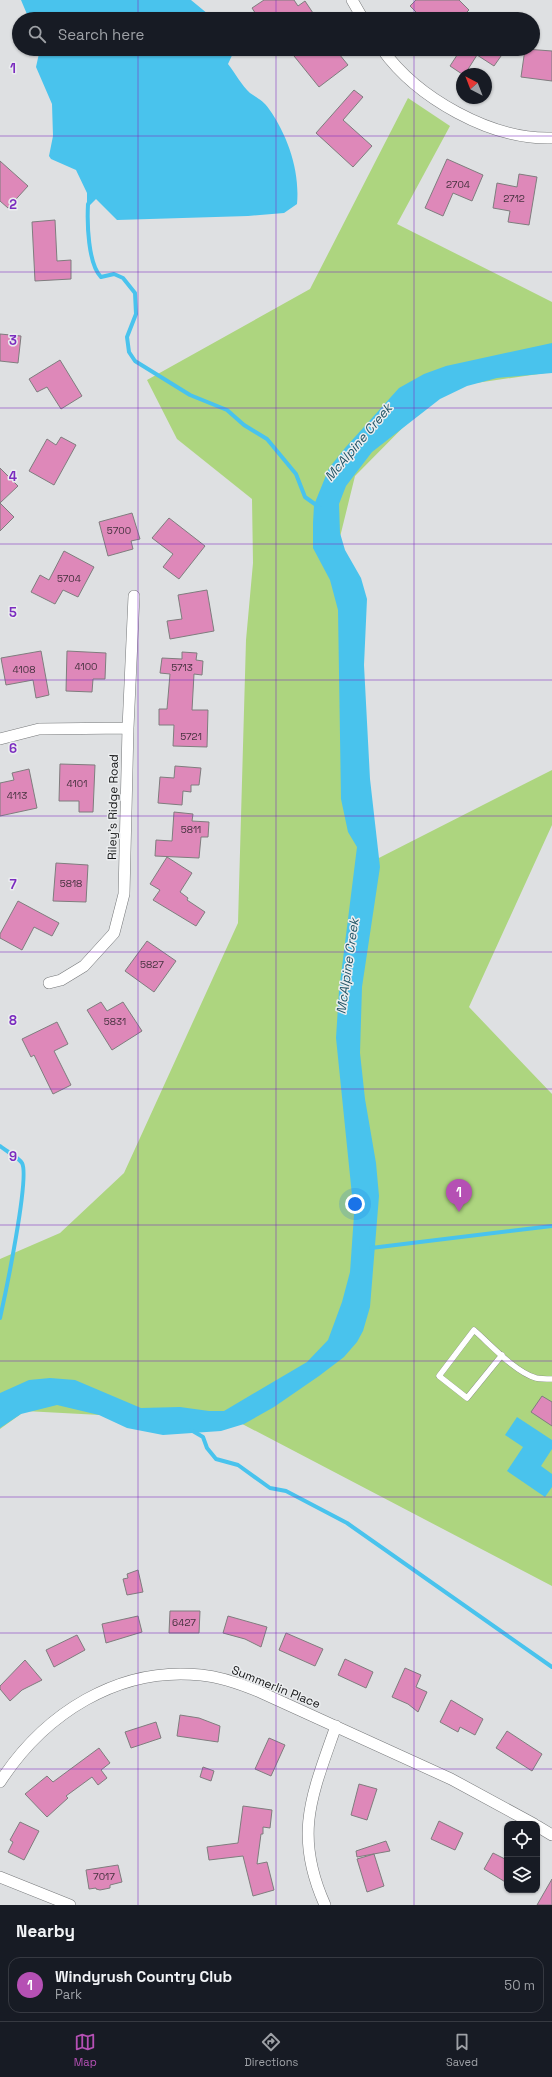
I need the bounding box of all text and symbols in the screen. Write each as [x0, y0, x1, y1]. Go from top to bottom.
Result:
search box [12, 12, 540, 56]
icon: search [26, 23, 48, 45]
text: Search here [58, 25, 144, 44]
text: 1 [10, 60, 16, 77]
north arrow [456, 68, 492, 104]
house number: 2704 [446, 178, 470, 191]
house number: 2712 [503, 192, 525, 205]
text: 2 [9, 196, 17, 213]
text: 3 [9, 332, 17, 349]
water label: McAlpine Creek [321, 398, 397, 485]
text: 4 [9, 468, 17, 485]
house number: 5700 [107, 524, 131, 537]
house number: 5704 [57, 572, 81, 585]
text: 5 [9, 604, 17, 621]
house number: 4100 [74, 660, 98, 673]
house number: 5713 [171, 661, 193, 674]
house number: 4108 [13, 663, 35, 676]
house number: 5721 [180, 730, 202, 743]
text: 6 [9, 740, 17, 757]
street label: Riley's Ridge Road [104, 754, 122, 860]
house number: 4101 [67, 777, 87, 790]
house number: 4113 [7, 789, 27, 802]
house number: 5811 [181, 823, 201, 836]
text: 7 [9, 876, 17, 893]
house number: 5818 [60, 877, 82, 890]
water label: McAlpine Creek [332, 915, 363, 1015]
house number: 5827 [140, 958, 164, 971]
text: 8 [9, 1012, 17, 1029]
house number: 5831 [104, 1015, 126, 1028]
text: 9 [9, 1148, 17, 1165]
pin: 1 [446, 1179, 472, 1212]
your location [345, 1194, 365, 1214]
house number: 6427 [172, 1616, 196, 1629]
street label: Summerlin Place [229, 1662, 323, 1712]
map controls [504, 1821, 540, 1893]
button: locate [504, 1821, 540, 1857]
button: layers [504, 1857, 540, 1893]
house number: 7017 [93, 1870, 115, 1883]
text: Nearby [16, 1920, 75, 1942]
text: Windyrush Country Club [55, 1967, 232, 1986]
text: 1 [27, 1977, 33, 1994]
text: 50 m [504, 1977, 535, 1994]
text: Park [55, 1986, 82, 2003]
tab: Map [74, 2031, 97, 2069]
tab: Directions [244, 2031, 298, 2069]
tab: Saved [446, 2031, 478, 2069]

